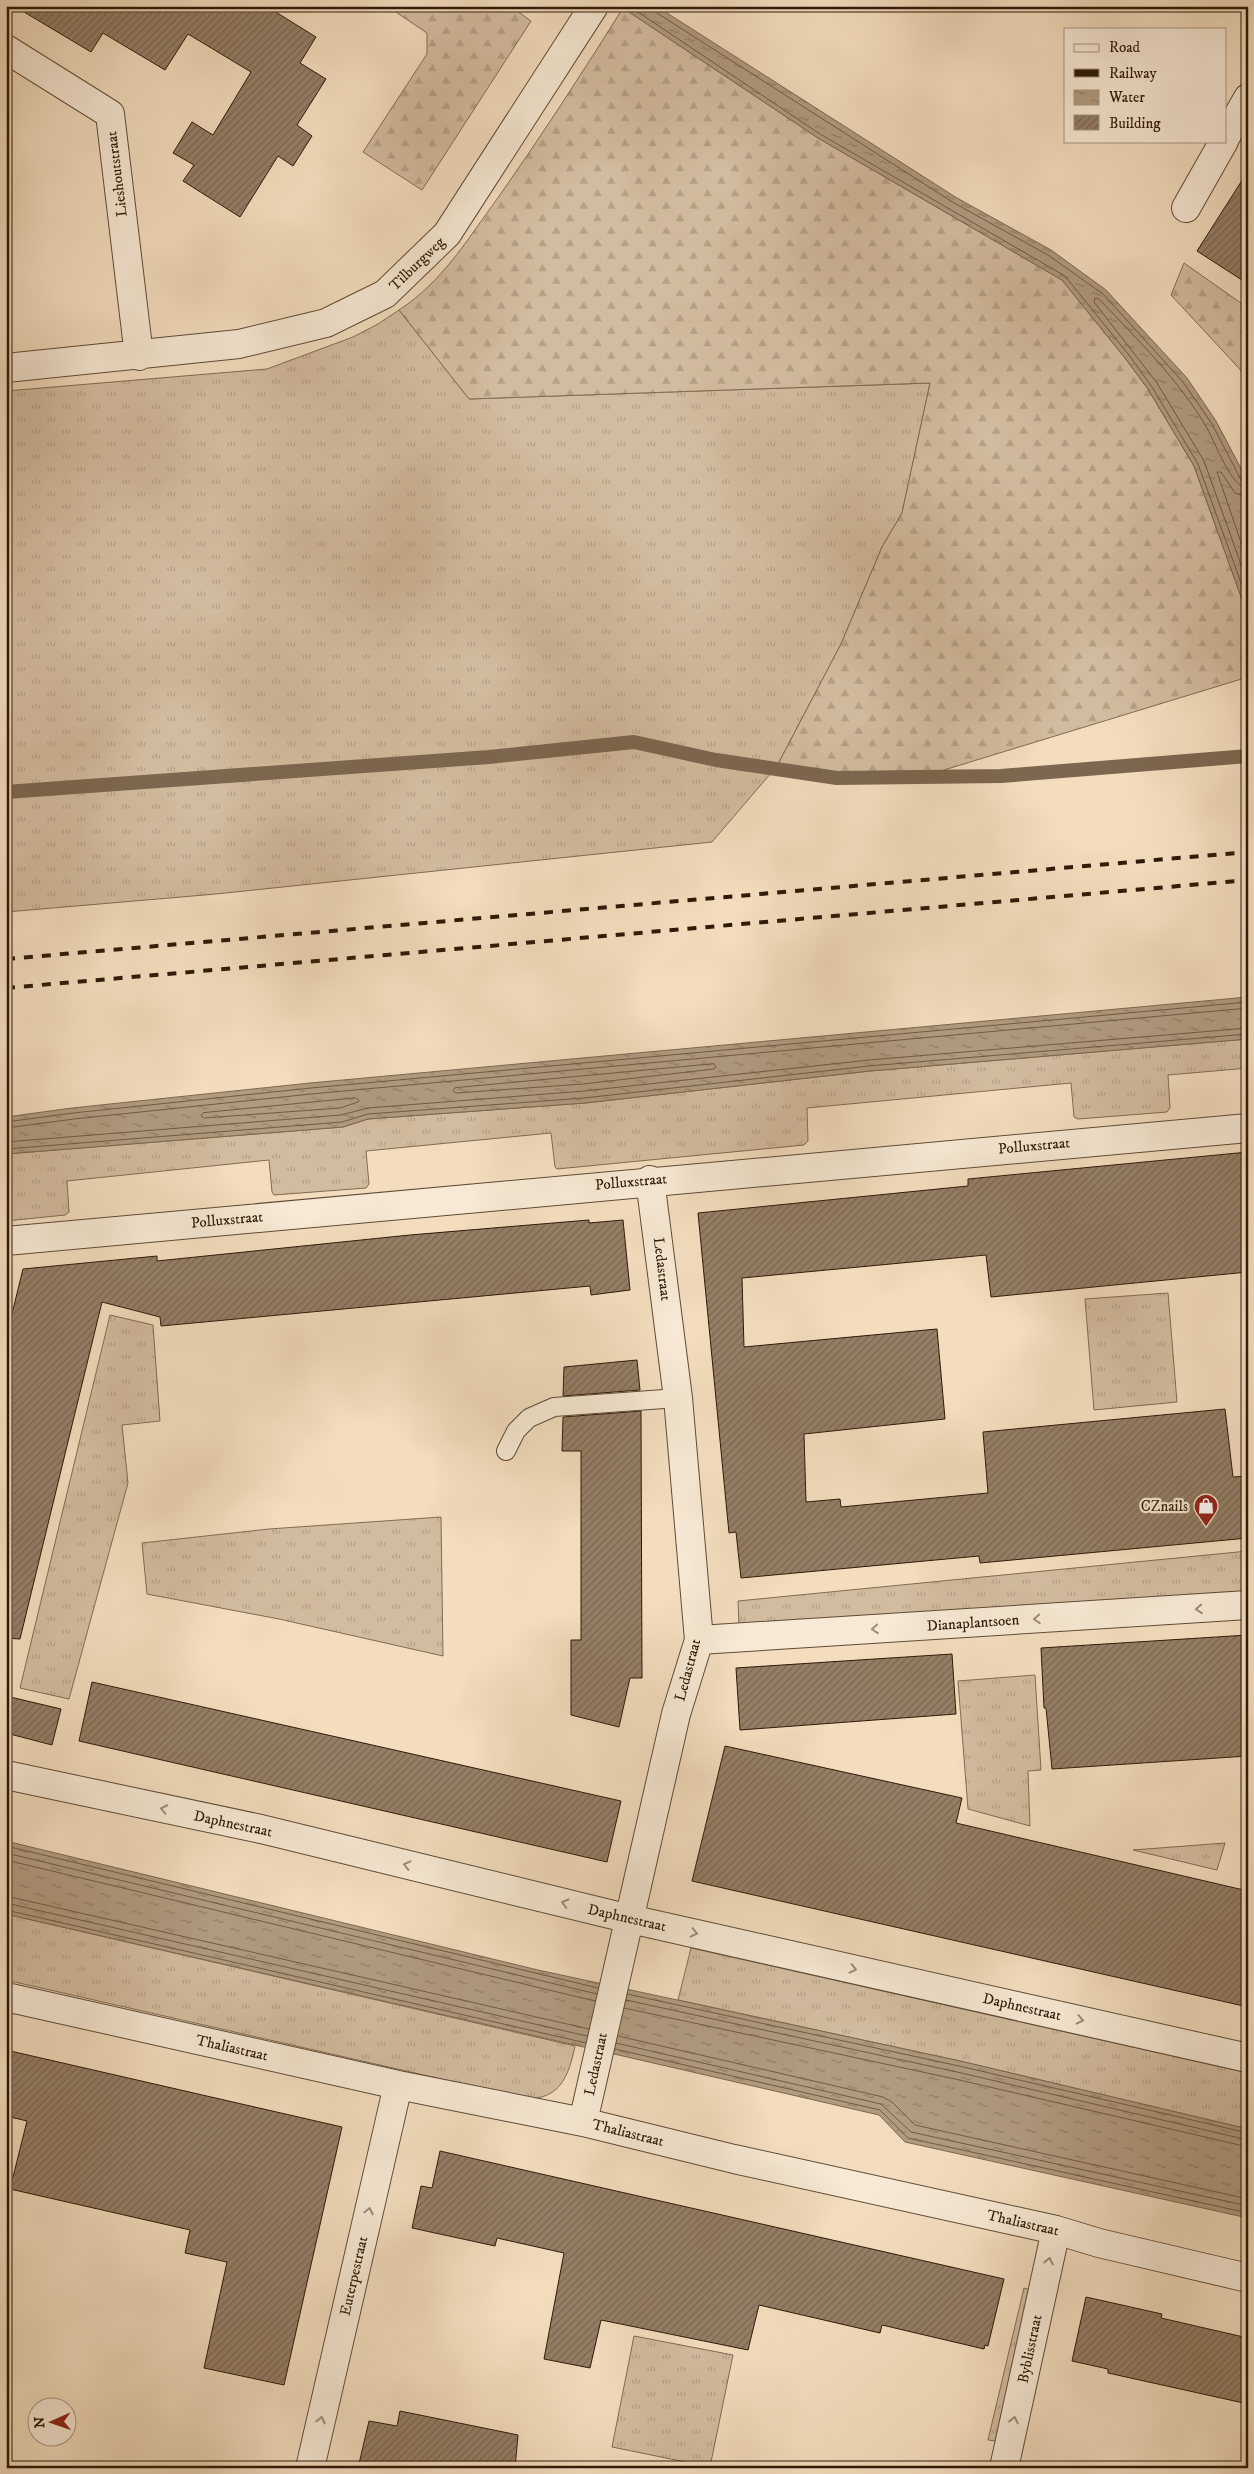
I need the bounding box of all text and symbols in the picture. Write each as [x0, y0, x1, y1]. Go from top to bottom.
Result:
legend [1064, 28, 1226, 142]
text: Road [1109, 38, 1141, 57]
text: Railway [1109, 64, 1157, 83]
text: Water [1108, 88, 1145, 107]
text: Building [1109, 114, 1161, 133]
street label: Lieshoutstraat [102, 130, 132, 218]
street label: Tilburgweg [385, 232, 449, 295]
street label: Polluxstraat [997, 1133, 1071, 1159]
street label: Polluxstraat [594, 1169, 668, 1195]
street label: Polluxstraat [190, 1207, 264, 1233]
street label: Ledastraat [649, 1236, 675, 1302]
shop icon: CZnails [1193, 1493, 1219, 1527]
place label: CZnails [1141, 1497, 1188, 1516]
one-way arrow [1195, 1603, 1203, 1614]
street label: Dianaplantsoen [926, 1610, 1020, 1636]
one-way arrow [1033, 1613, 1041, 1624]
one-way arrow [870, 1624, 878, 1635]
street label: Ledastraat [671, 1637, 705, 1703]
one-way arrow [159, 1804, 168, 1815]
street label: Daphnestraat [192, 1806, 274, 1842]
one-way arrow [403, 1860, 412, 1871]
one-way arrow [561, 1898, 570, 1909]
street label: Daphnestraat [586, 1900, 668, 1936]
one-way arrow [690, 1927, 699, 1938]
one-way arrow [848, 1963, 857, 1974]
street label: Daphnestraat [981, 1989, 1063, 2025]
one-way arrow [1075, 2014, 1084, 2025]
street label: Thaliastraat [194, 2030, 270, 2066]
street label: Ledastraat [580, 2031, 612, 2097]
street label: Thaliastraat [590, 2115, 666, 2151]
street label: Thaliastraat [985, 2205, 1061, 2241]
one-way arrow [363, 2206, 374, 2215]
street label: Euterpestraat [336, 2234, 372, 2318]
one-way arrow [1043, 2257, 1054, 2266]
street label: Byblisstraat [1013, 2313, 1047, 2385]
north arrow [28, 2396, 78, 2446]
text: N [31, 2416, 49, 2428]
one-way arrow [316, 2416, 326, 2425]
one-way arrow [1008, 2416, 1019, 2425]

